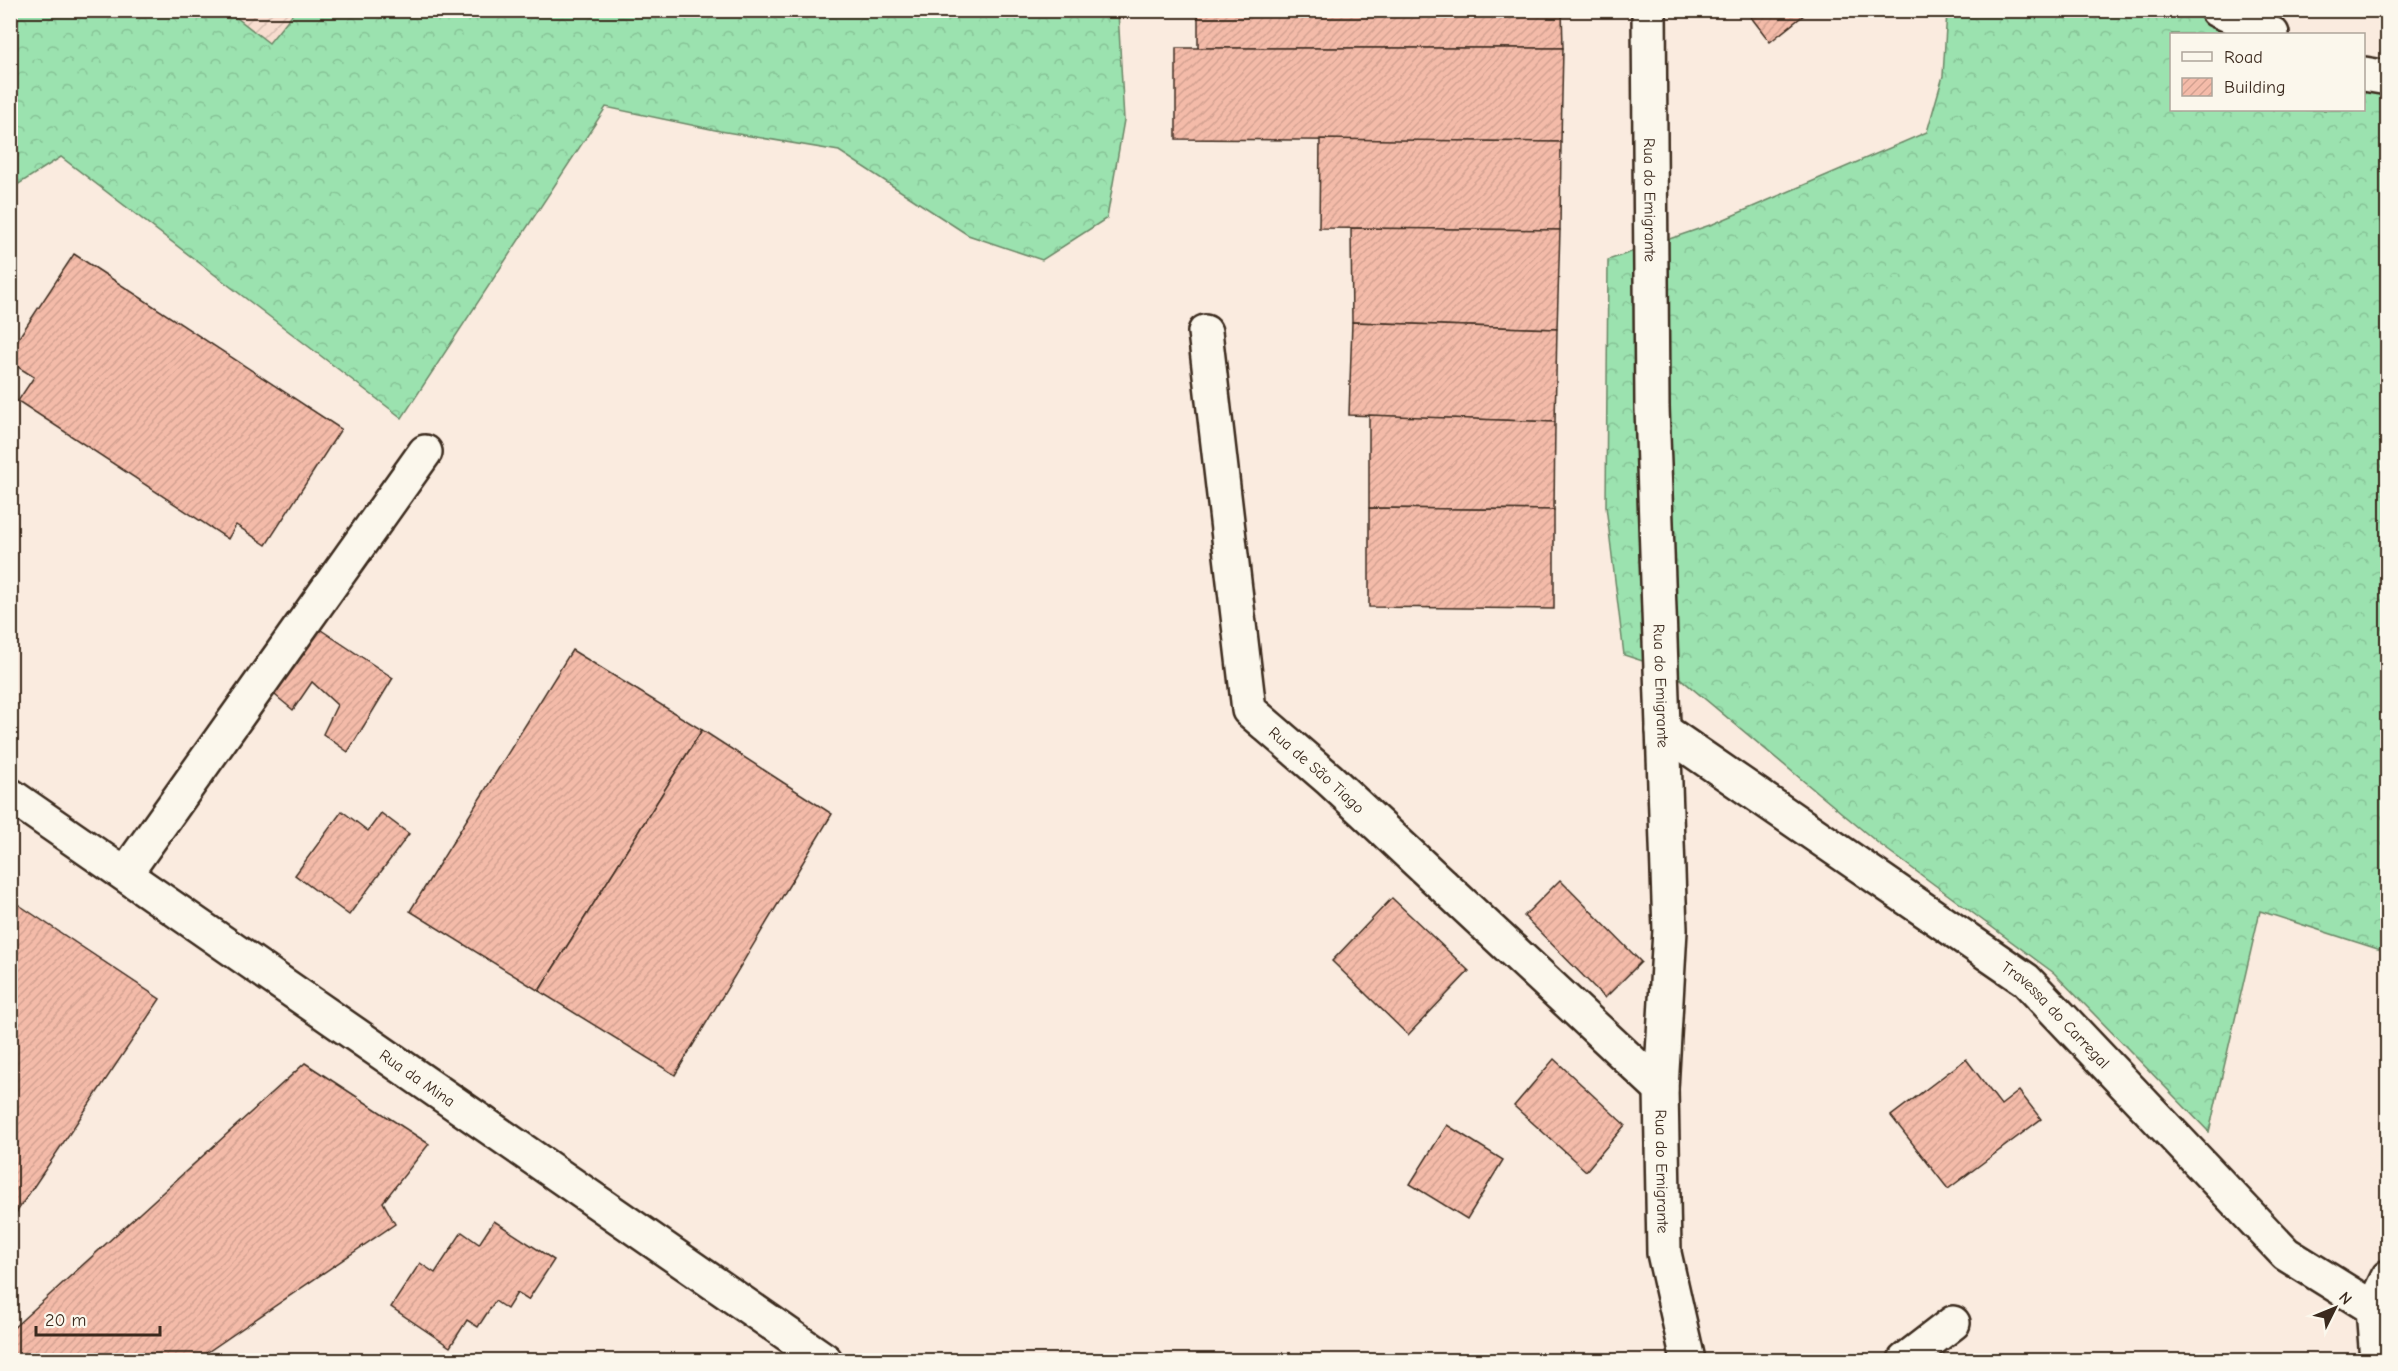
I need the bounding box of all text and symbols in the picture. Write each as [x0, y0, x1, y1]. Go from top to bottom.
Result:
legend [2170, 33, 2365, 111]
text: Road [2224, 47, 2263, 68]
text: Building [2224, 77, 2286, 98]
street label: Rua do Emigrante [1640, 138, 1659, 262]
street label: Rua do Emigrante [1649, 624, 1672, 748]
street label: Rua de São Tiago [1265, 723, 1368, 817]
street label: Travessa do Carregal [1998, 958, 2113, 1072]
street label: Rua da Mina [376, 1046, 458, 1111]
street label: Rua do Emigrante [1651, 1109, 1672, 1234]
north arrow [2305, 1278, 2365, 1338]
text: N [2335, 1288, 2355, 1308]
scale bar [36, 1299, 160, 1337]
text: 20 m [45, 1310, 86, 1331]

